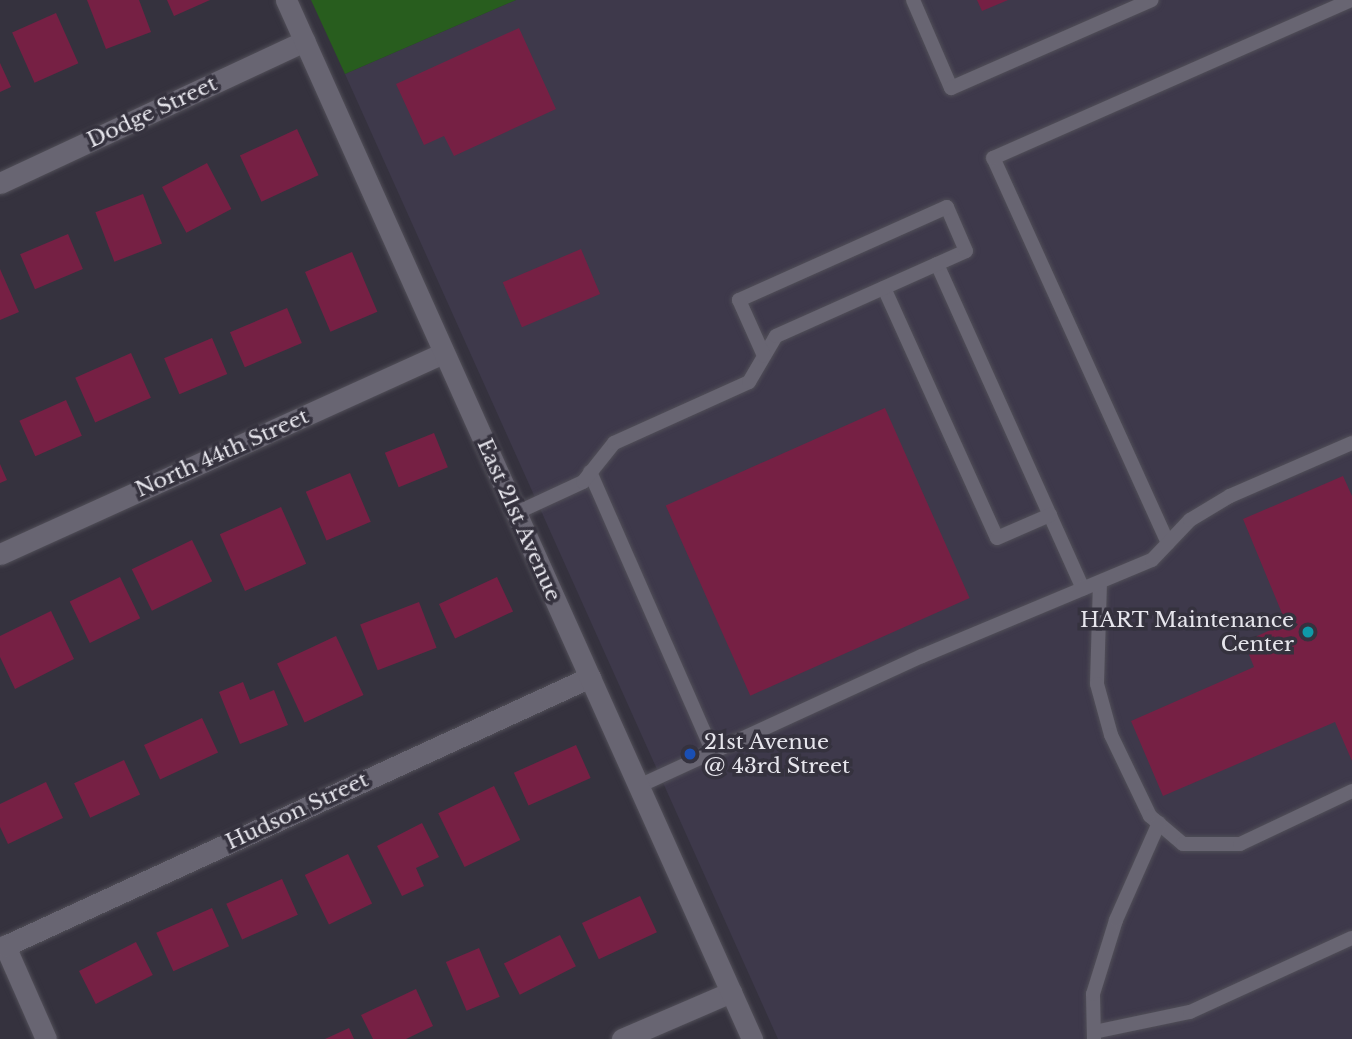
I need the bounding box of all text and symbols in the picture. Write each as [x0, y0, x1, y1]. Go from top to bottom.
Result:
street label: Dodge Street [83, 71, 221, 153]
street label: North 44th Street [132, 404, 312, 502]
street label: East 21st Avenue [472, 434, 566, 606]
place label: HART Maintenance Center [1079, 607, 1294, 657]
marker: HART Maintenance Center [1300, 624, 1316, 640]
place label: 21st Avenue @ 43rd Street [704, 729, 850, 779]
marker: 21st Avenue @ 43rd Street [682, 746, 698, 762]
street label: Hudson Street [222, 767, 372, 855]

